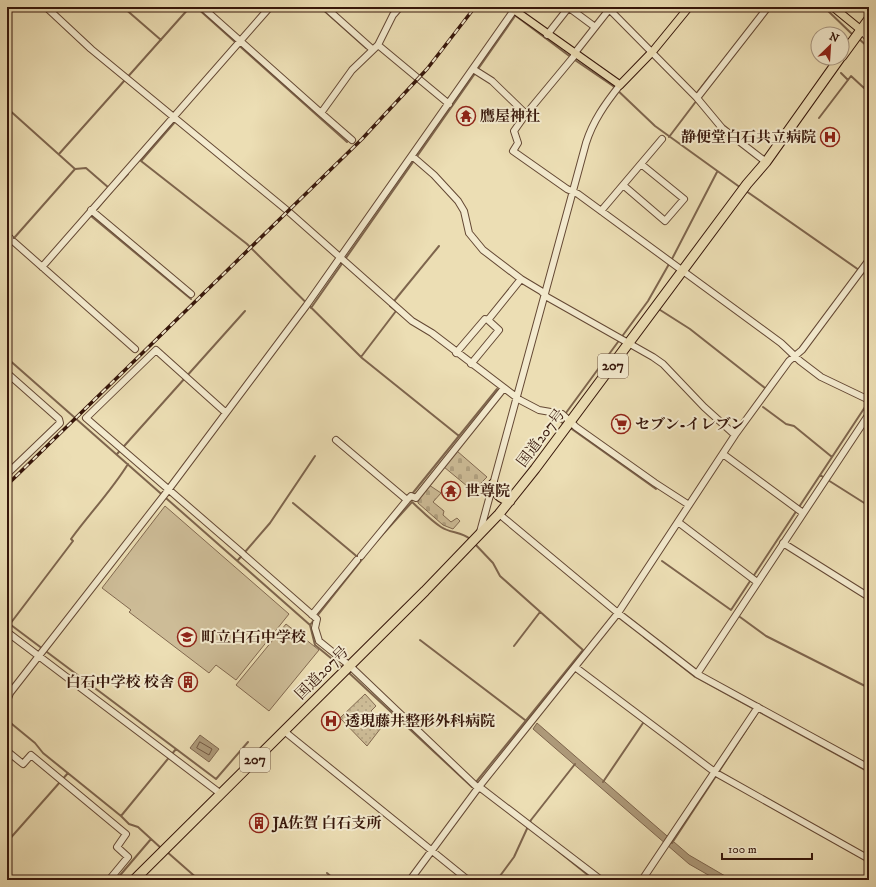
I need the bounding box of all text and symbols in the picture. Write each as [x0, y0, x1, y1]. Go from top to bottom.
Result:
north arrow [810, 26, 850, 66]
text: N [827, 30, 841, 46]
temple icon: 鷹屋神社 [455, 105, 477, 127]
place label: 鷹屋神社 [480, 107, 540, 126]
hospital icon: 静便堂白石共立病院 [819, 126, 841, 148]
place label: 静便堂白石共立病院 [681, 128, 816, 147]
road number: 207 [598, 354, 628, 378]
street label: 国道207号 [513, 405, 569, 471]
supermarket icon: セブン-イレブン [610, 413, 632, 435]
place label: セブン-イレブン [635, 415, 745, 434]
temple icon: 世尊院 [440, 480, 462, 502]
place label: 世尊院 [465, 482, 510, 501]
school or university icon: 町立白石中学校 [176, 626, 198, 648]
place label: 町立白石中学校 [201, 628, 306, 647]
street label: 国道207号 [291, 642, 353, 704]
building icon: 白石中学校 校舎 [177, 671, 199, 693]
place label: 白石中学校 校舎 [66, 673, 175, 692]
hospital icon: 透現藤井整形外科病院 [320, 710, 342, 732]
place label: 透現藤井整形外科病院 [345, 712, 495, 731]
road number: 207 [240, 748, 270, 772]
building icon: JA佐賀 白石支所 [248, 812, 270, 834]
place label: JA佐賀 白石支所 [271, 814, 382, 833]
scale bar [722, 835, 812, 861]
text: 100 m [728, 842, 757, 857]

